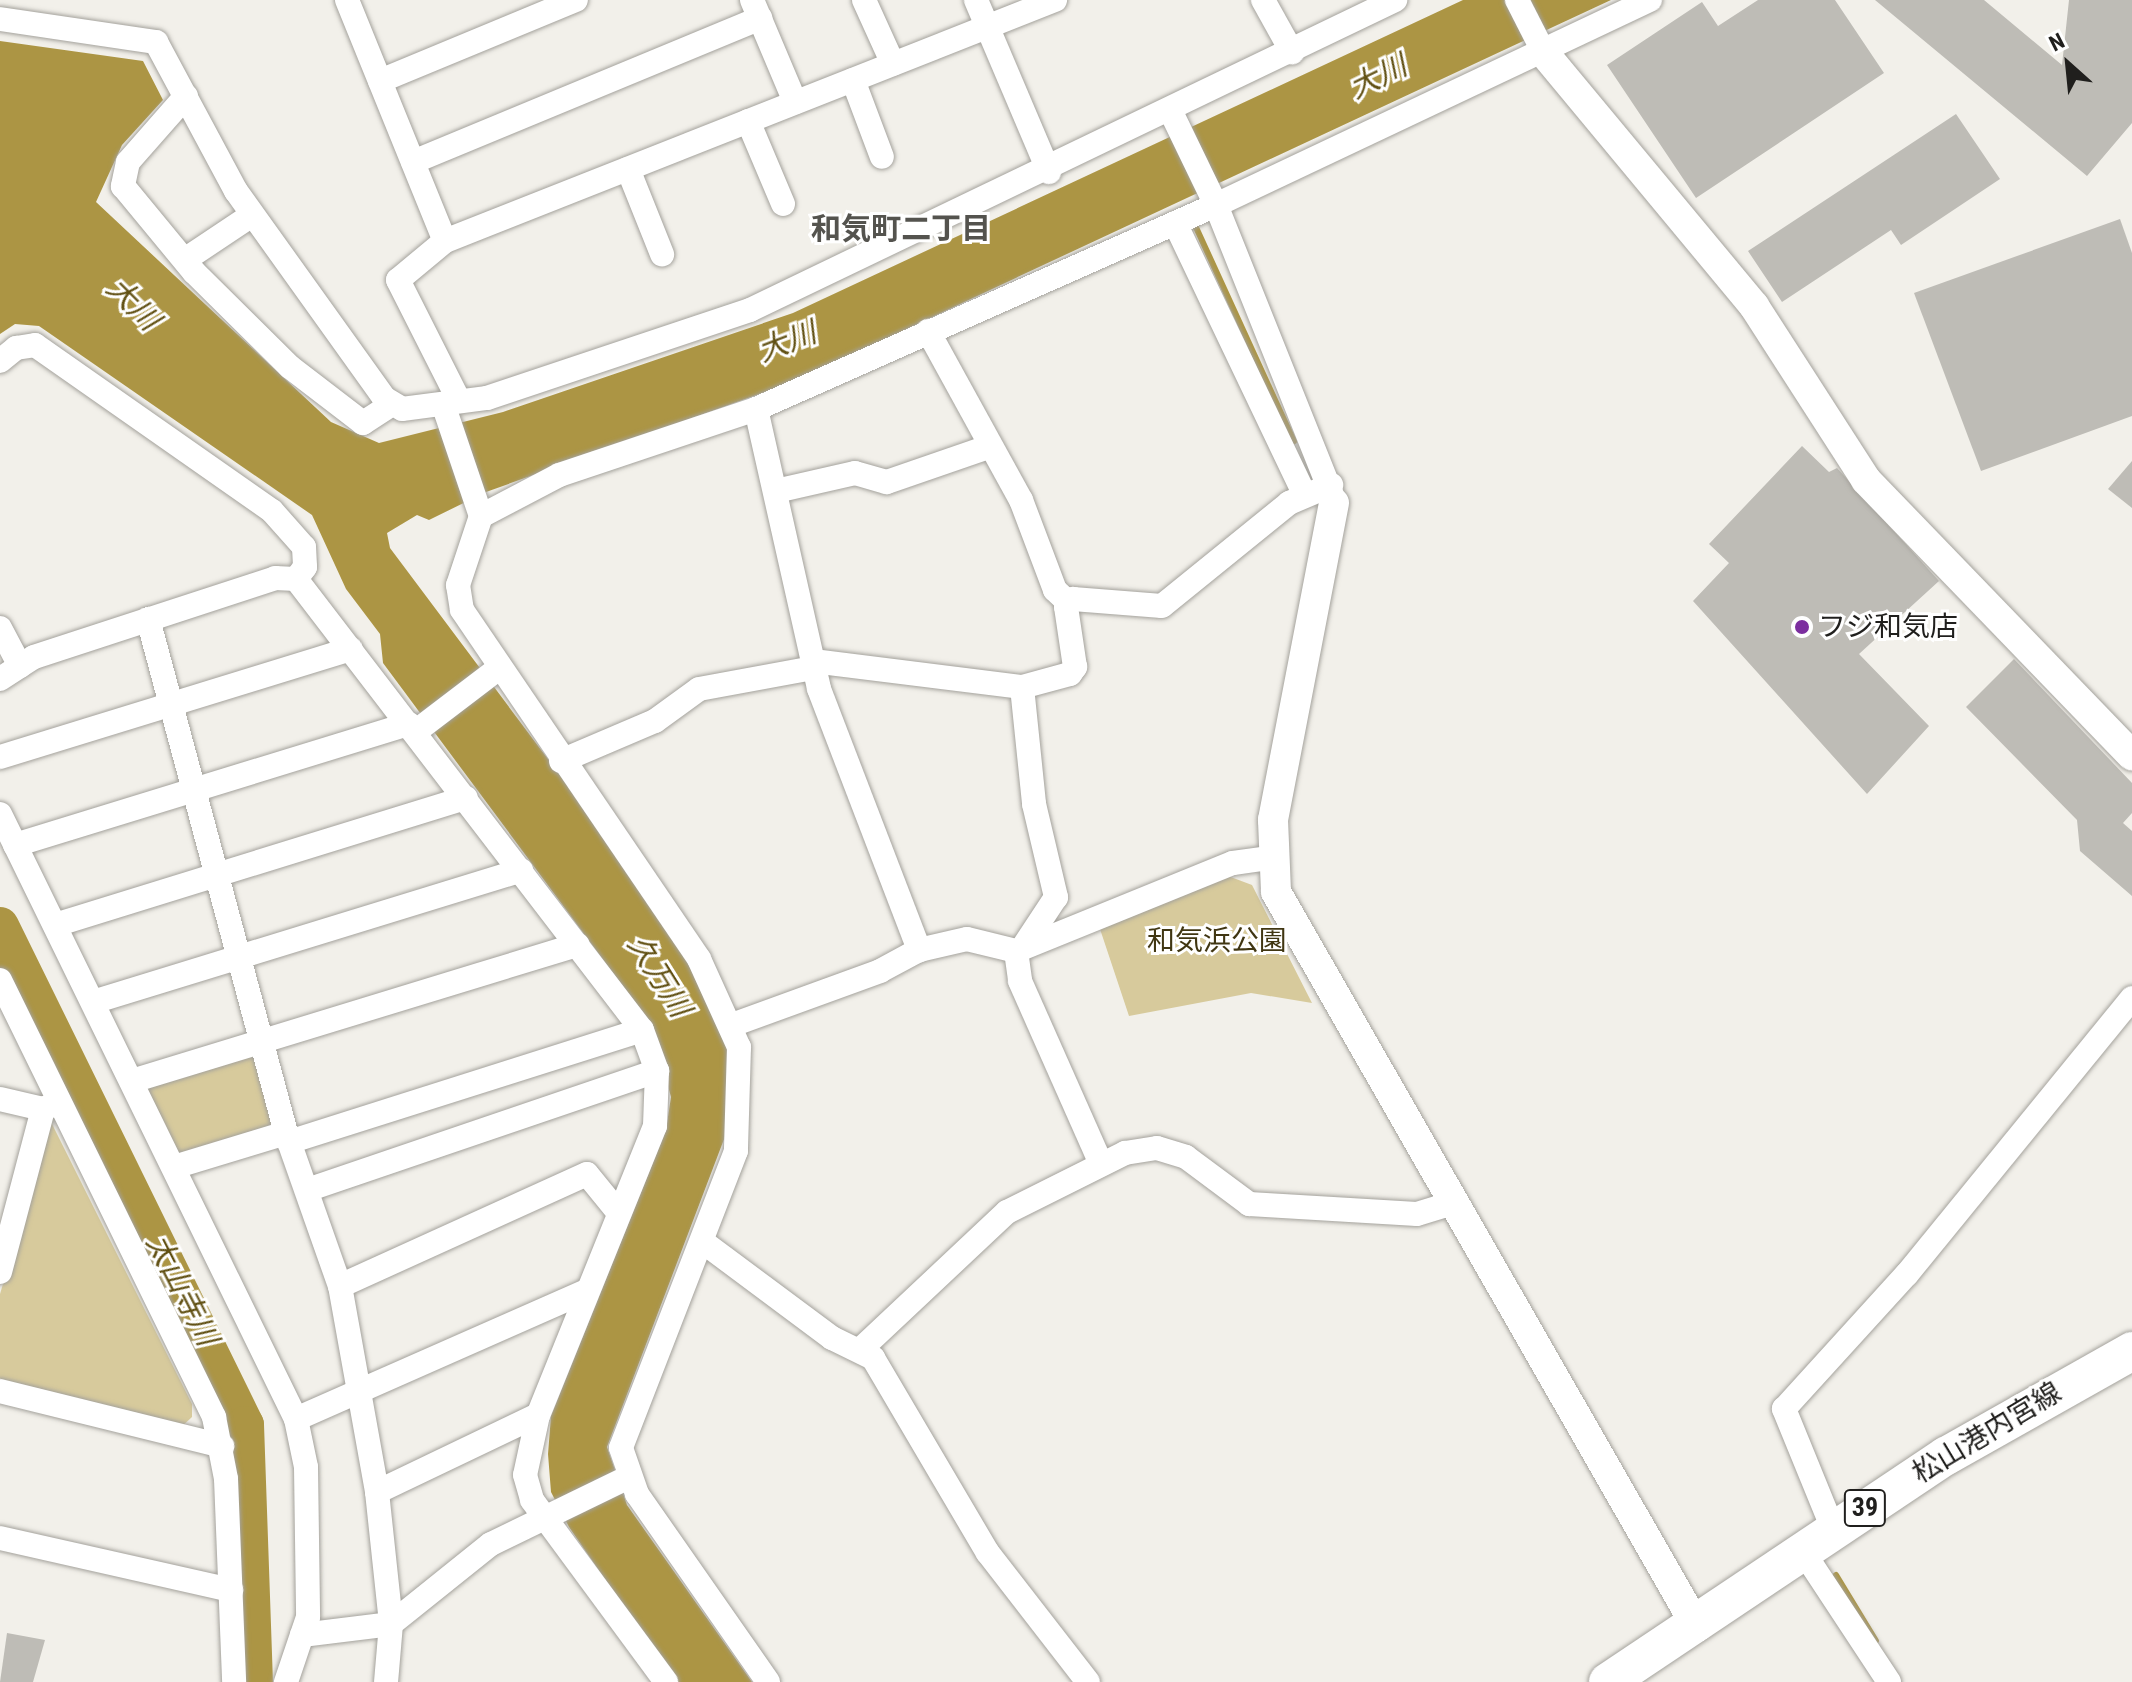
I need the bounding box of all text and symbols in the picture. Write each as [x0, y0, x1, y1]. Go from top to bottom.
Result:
north arrow [2028, 24, 2108, 104]
text: N [2045, 28, 2069, 56]
water label: 大川 [1343, 48, 1413, 106]
district label: 和気町二丁目 [811, 211, 991, 247]
water label: 大川 [99, 270, 167, 338]
water label: 大川 [753, 314, 821, 370]
place label: フジ和気店 [1818, 610, 1958, 644]
marker: フジ和気店 [1793, 618, 1811, 636]
park label: 和気浜公園 [1147, 924, 1287, 958]
water label: 久万川 [620, 928, 698, 1024]
water label: 太山寺川 [139, 1228, 225, 1352]
street label: 松山港内宮線 [1906, 1375, 2068, 1491]
road number: 39 [1843, 1486, 1887, 1530]

